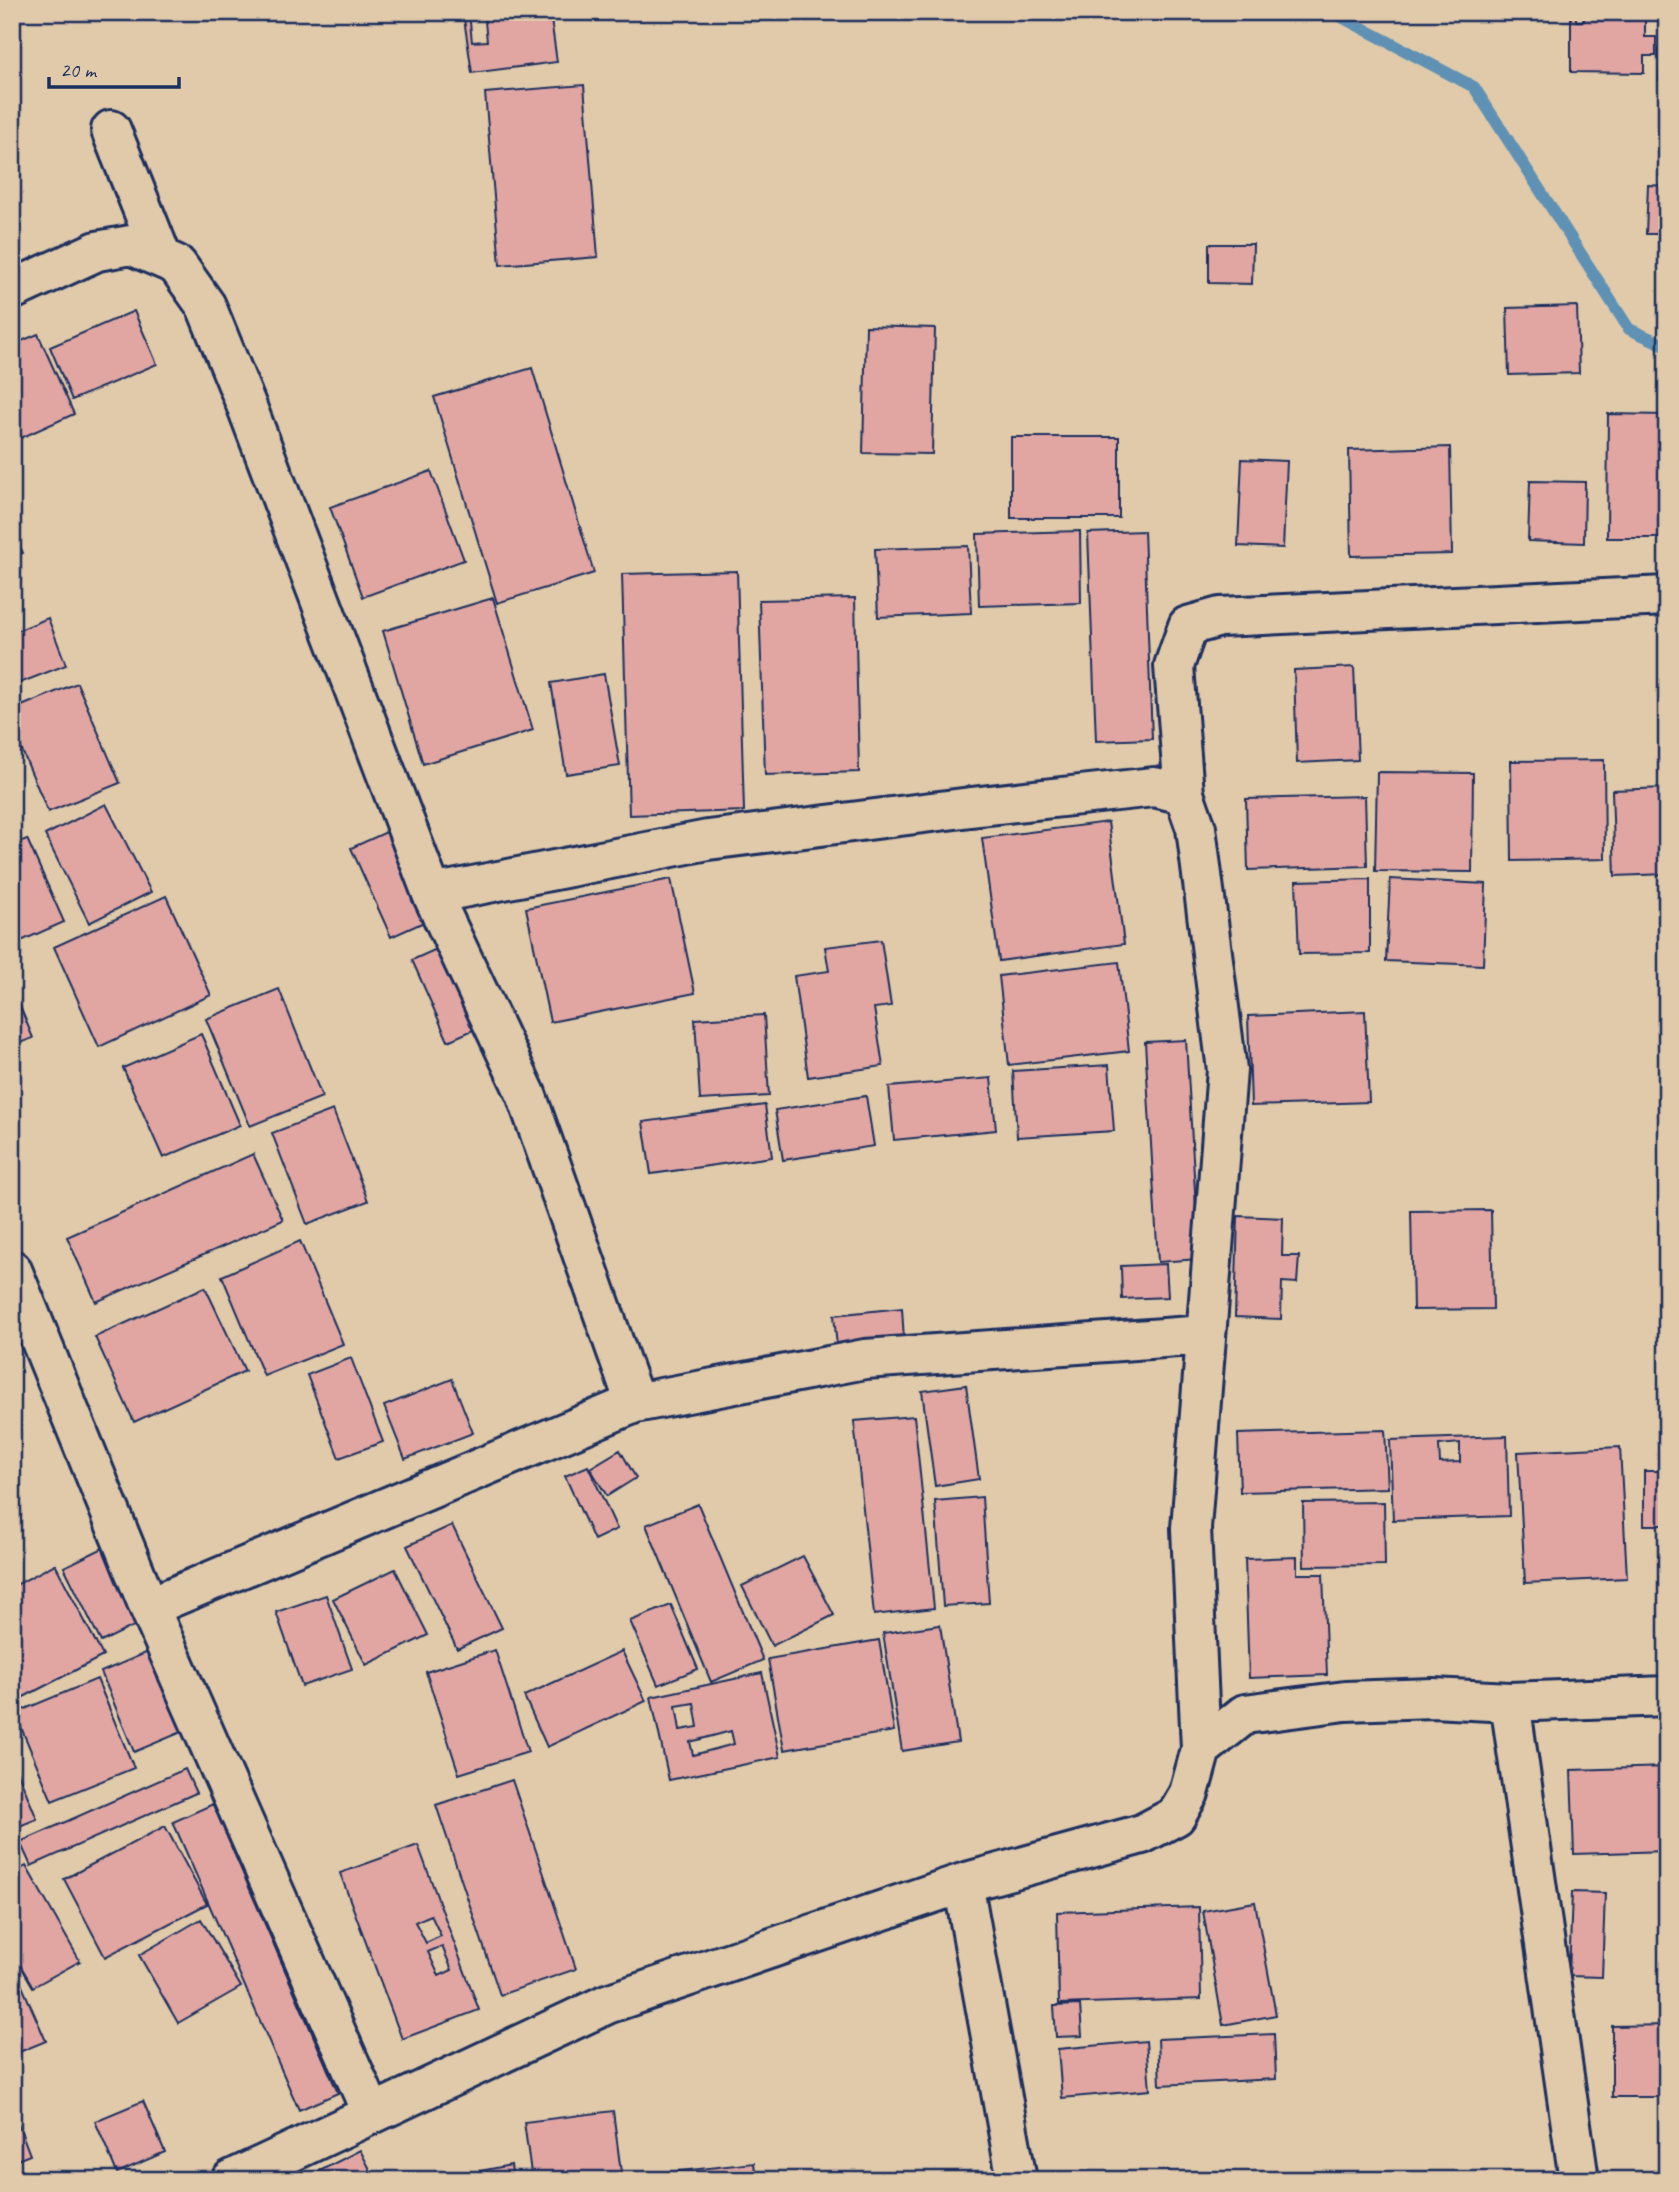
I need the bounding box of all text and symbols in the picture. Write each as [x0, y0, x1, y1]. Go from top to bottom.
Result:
scale bar [49, 46, 178, 90]
text: 20 m [60, 57, 98, 83]

